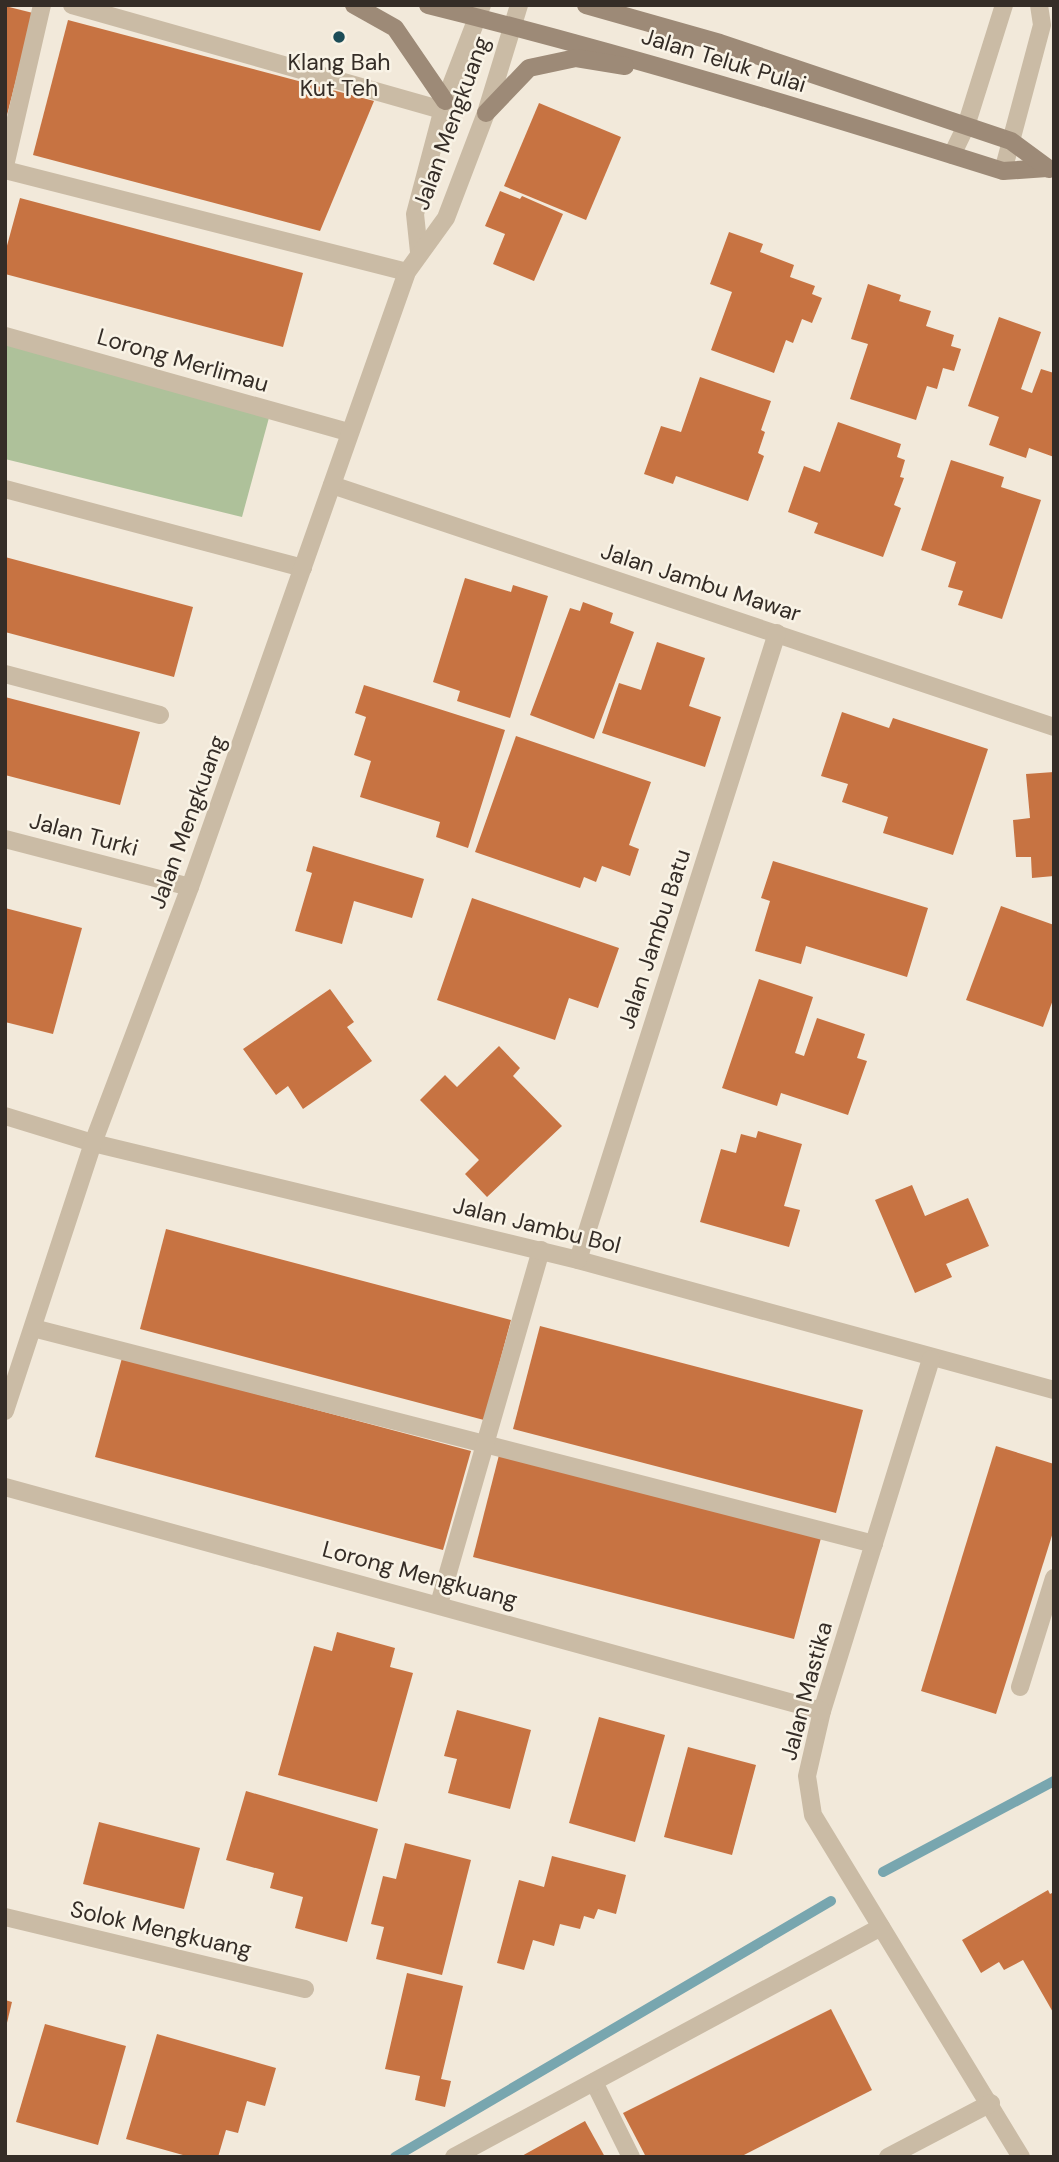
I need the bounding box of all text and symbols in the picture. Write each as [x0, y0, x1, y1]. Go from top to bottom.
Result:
street label: Jalan Teluk Pulai [638, 21, 810, 99]
marker: Klang Bah Kut Teh [331, 29, 347, 45]
street label: Jalan Mengkuang [406, 32, 496, 214]
place label: Klang Bah Kut Teh [288, 47, 390, 103]
street label: Lorong Merlimau [94, 321, 272, 399]
street label: Jalan Jambu Mawar [597, 535, 805, 629]
street label: Jalan Mengkuang [142, 731, 232, 913]
street label: Jalan Turki [26, 805, 142, 863]
street label: Jalan Jambu Batu [611, 845, 697, 1033]
street label: Jalan Jambu Bol [450, 1190, 624, 1260]
street label: Lorong Mengkuang [319, 1534, 521, 1615]
street label: Jalan Mastika [773, 1618, 839, 1764]
street label: Solok Mengkuang [67, 1894, 255, 1964]

